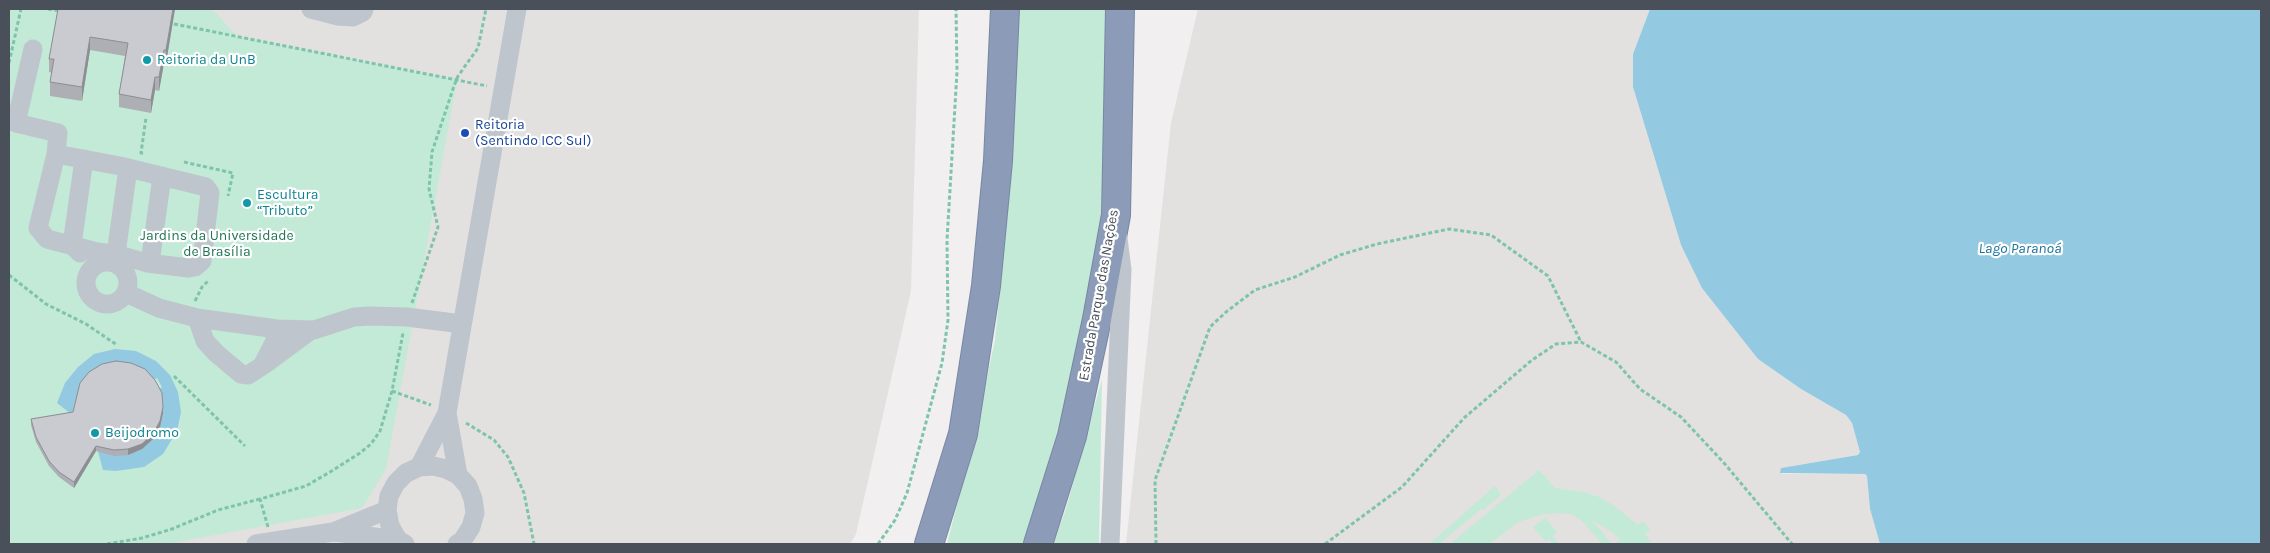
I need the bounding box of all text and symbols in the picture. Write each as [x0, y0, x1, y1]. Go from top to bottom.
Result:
place label: Reitoria da UnB [157, 52, 256, 68]
marker: Reitoria da UnB [141, 54, 153, 66]
place label: Reitoria (Sentindo ICC Sul) [475, 117, 591, 150]
marker: Reitoria (Sentindo ICC Sul) [459, 127, 471, 139]
place label: Escultura “Tributo” [257, 187, 318, 220]
marker: Escultura “Tributo” [241, 197, 253, 209]
street label: Estrada Parque das Nações [1076, 208, 1122, 382]
park label: Jardins da Universidade de Brasília [140, 228, 294, 260]
water label: Lago Paranoá [1979, 240, 2061, 258]
place label: Beijodromo [105, 425, 179, 441]
marker: Beijodromo [89, 427, 101, 439]

